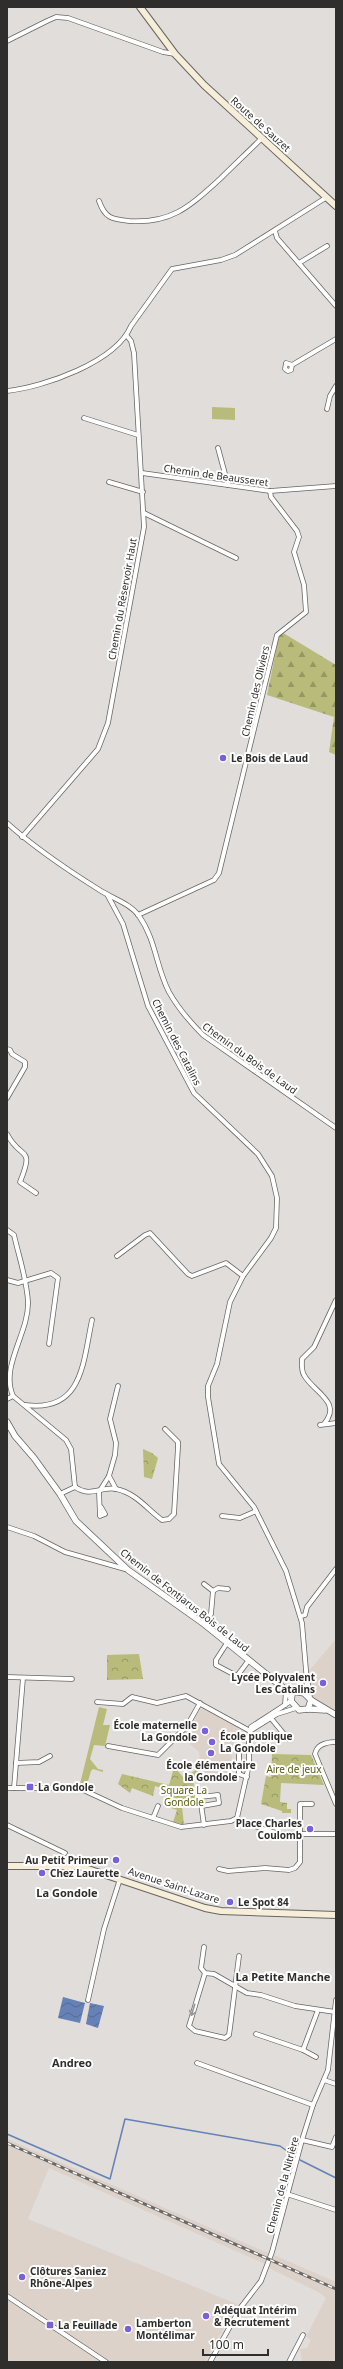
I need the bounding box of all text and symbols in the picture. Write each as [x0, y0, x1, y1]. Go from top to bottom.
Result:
street label: Route de Sauzet [228, 93, 294, 155]
street label: Chemin de Beausseret [163, 461, 270, 489]
street label: Chemin du Réservoir Haut [104, 537, 140, 661]
street label: Chemin des Oliviers [238, 644, 272, 738]
place label: Le Bois de Laud [231, 751, 308, 765]
marker: Le Bois de Laud [218, 753, 228, 763]
street label: Chemin des Catalins [149, 996, 205, 1088]
street label: Chemin du Bois de Laud [200, 1019, 300, 1097]
street label: Chemin de Fontjarus Bois de Laud [118, 1545, 252, 1655]
place label: Lycée Polyvalent Les Catalins [231, 1670, 316, 1696]
marker: Lycée Polyvalent Les Catalins [318, 1678, 328, 1688]
place label: École maternelle La Gondole [114, 1718, 197, 1744]
marker: École maternelle La Gondole [200, 1726, 210, 1736]
place label: École publique La Gondole [220, 1729, 292, 1755]
marker: École publique La Gondole [207, 1737, 217, 1747]
marker: École élémentaire la Gondole [206, 1748, 216, 1758]
place label: École élémentaire la Gondole [166, 1758, 256, 1784]
park label: Aire de jeux [266, 1762, 322, 1776]
place label: La Gondole [38, 1780, 94, 1794]
marker: La Gondole [25, 1782, 35, 1792]
park label: Square La Gondole [161, 1783, 207, 1809]
place label: Place Charles Coulomb [236, 1816, 302, 1842]
marker: Place Charles Coulomb [305, 1824, 315, 1834]
place label: Au Petit Primeur [25, 1853, 109, 1867]
marker: Au Petit Primeur [111, 1855, 121, 1865]
street label: Avenue Saint-Lazare [127, 1864, 222, 1906]
place label: Chez Laurette [50, 1866, 119, 1880]
marker: Chez Laurette [37, 1868, 47, 1878]
district label: La Gondole [36, 1885, 98, 1900]
place label: Le Spot 84 [238, 1895, 289, 1909]
marker: Le Spot 84 [225, 1897, 235, 1907]
district label: La Petite Manche [236, 1969, 331, 1984]
one-way arrow [189, 2004, 196, 2017]
district label: Andreo [52, 2055, 92, 2070]
street label: Chemin de la Nitrière [262, 2135, 302, 2235]
place label: Clôtures Saniez Rhône-Alpes [30, 2264, 106, 2290]
marker: Clôtures Saniez Rhône-Alpes [17, 2272, 27, 2282]
place label: Adéquat Intérim & Recrutement [214, 2303, 297, 2329]
marker: Adéquat Intérim & Recrutement [201, 2311, 211, 2321]
place label: Lamberton Montélimar [136, 2316, 195, 2342]
place label: La Feuillade [58, 2318, 117, 2332]
marker: La Feuillade [45, 2320, 55, 2330]
marker: Lamberton Montélimar [123, 2324, 133, 2334]
scale bar [203, 2331, 268, 2357]
text: 100 m [209, 2336, 244, 2353]

